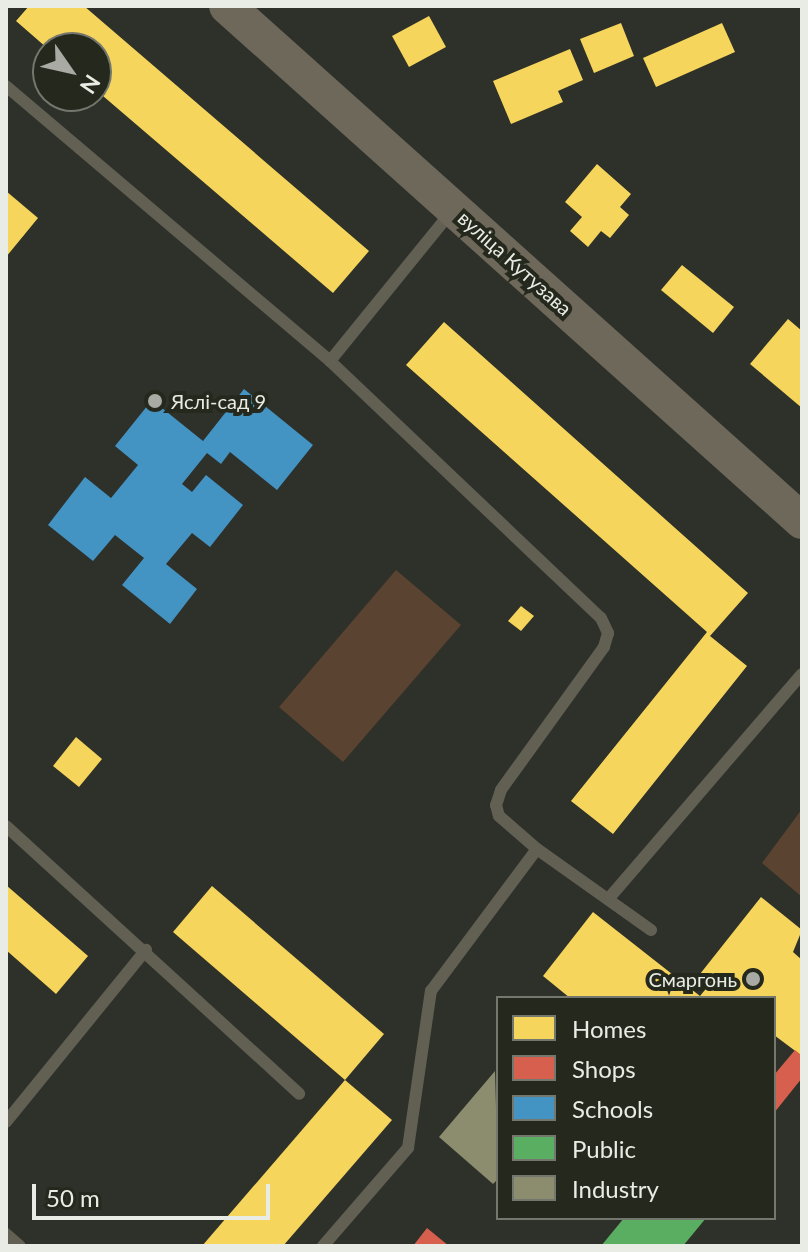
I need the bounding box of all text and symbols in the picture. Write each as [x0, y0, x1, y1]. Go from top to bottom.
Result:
north arrow [32, 32, 112, 112]
text: N [75, 70, 107, 99]
street label: вуліца Кутузава [453, 206, 577, 320]
place label: Яслі-сад 9 [171, 389, 266, 413]
marker: Яслі-сад 9 [146, 392, 164, 410]
place label: Смаргонь [648, 967, 737, 991]
marker: Смаргонь [744, 970, 762, 988]
legend [496, 996, 776, 1220]
text: Homes [572, 1014, 646, 1043]
text: Shops [572, 1054, 636, 1083]
text: Schools [572, 1094, 653, 1123]
text: Public [572, 1134, 636, 1163]
scale bar [36, 1168, 274, 1218]
text: Industry [572, 1174, 659, 1203]
text: 50 m [46, 1183, 100, 1212]

